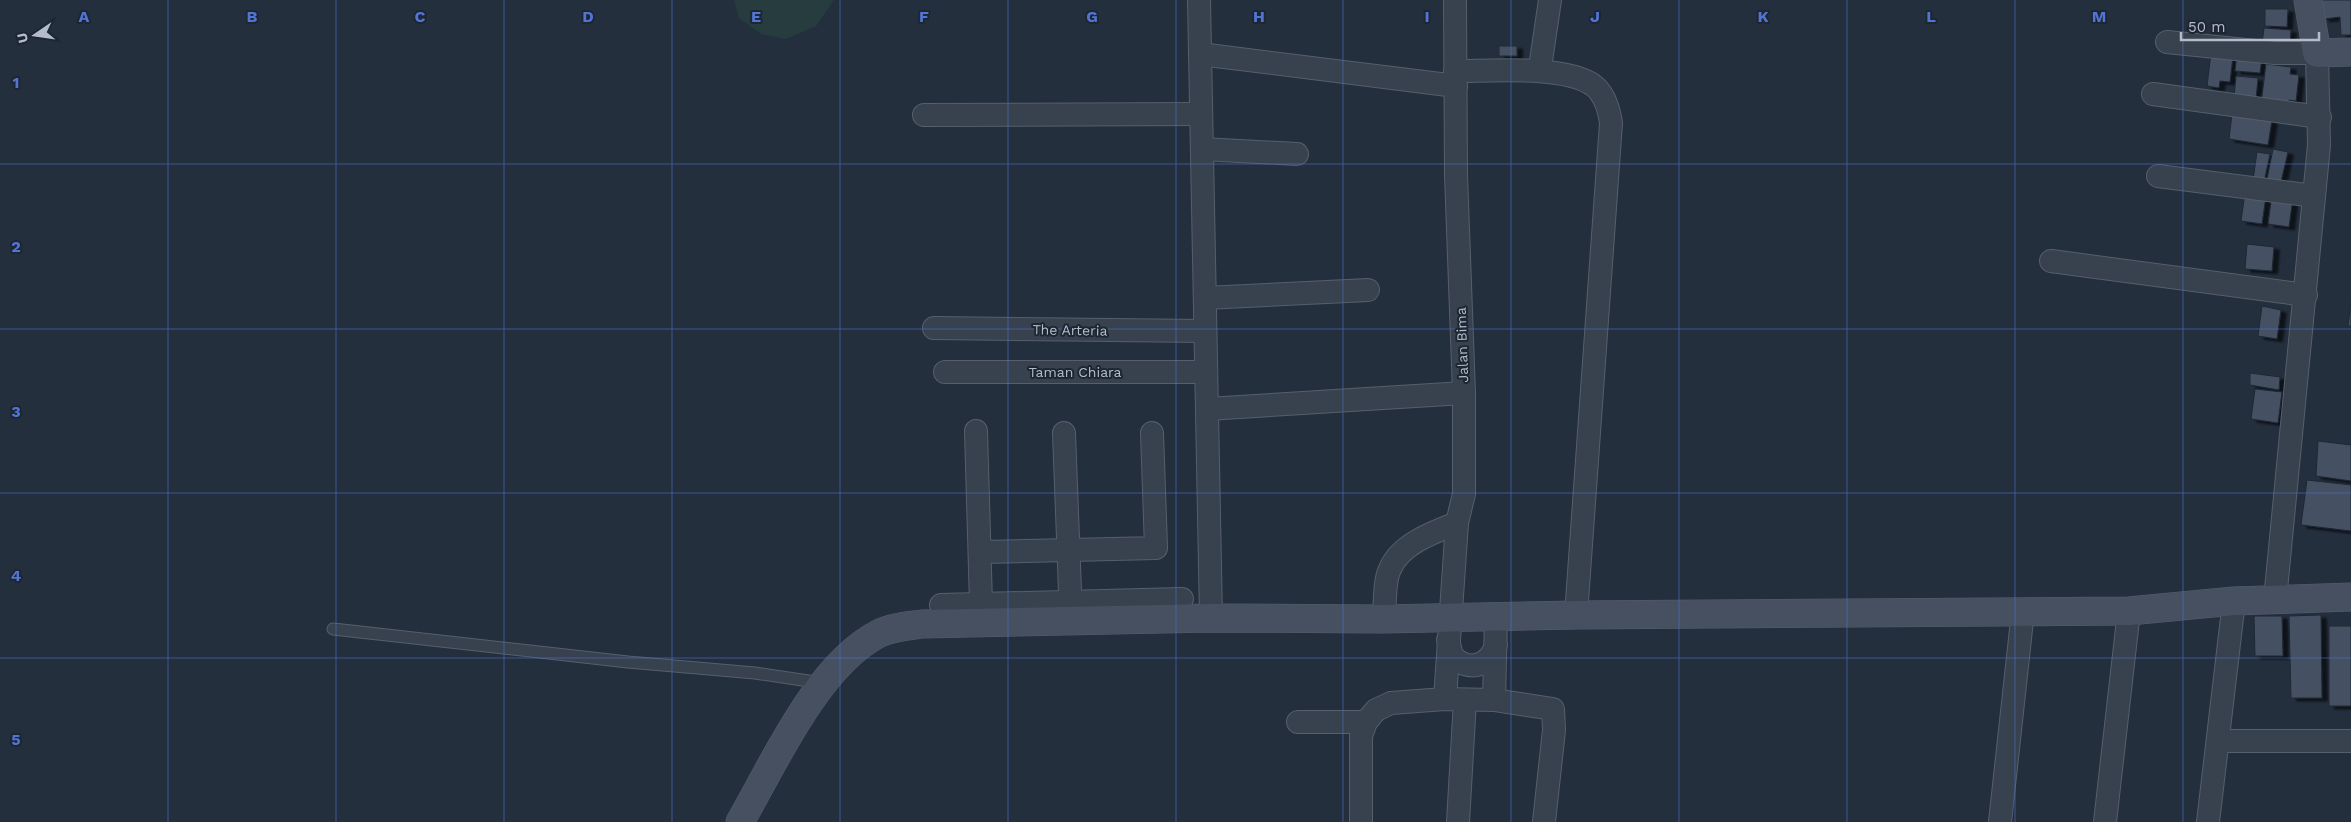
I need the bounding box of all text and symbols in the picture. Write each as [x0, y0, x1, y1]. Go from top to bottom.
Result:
text: A [79, 7, 90, 26]
text: B [247, 7, 258, 26]
text: C [415, 7, 426, 26]
text: D [582, 7, 594, 26]
text: E [751, 7, 761, 26]
text: F [919, 7, 929, 26]
text: G [1086, 7, 1098, 26]
text: H [1253, 7, 1265, 26]
text: I [1424, 7, 1430, 26]
text: J [1590, 7, 1600, 26]
text: K [1757, 7, 1769, 26]
text: L [1926, 7, 1936, 26]
text: M [2092, 7, 2106, 26]
north arrow [10, 10, 60, 60]
scale bar [2181, 10, 2318, 42]
text: 50 m [2188, 18, 2225, 36]
text: U [13, 31, 31, 45]
text: 1 [13, 73, 19, 92]
text: 2 [11, 237, 21, 256]
street label: Jalan Bima [1453, 307, 1471, 383]
street label: The Arteria [1032, 321, 1108, 339]
street label: Taman Chiara [1028, 364, 1122, 380]
text: 3 [11, 402, 21, 421]
text: 4 [11, 566, 21, 585]
text: 5 [11, 730, 21, 749]

